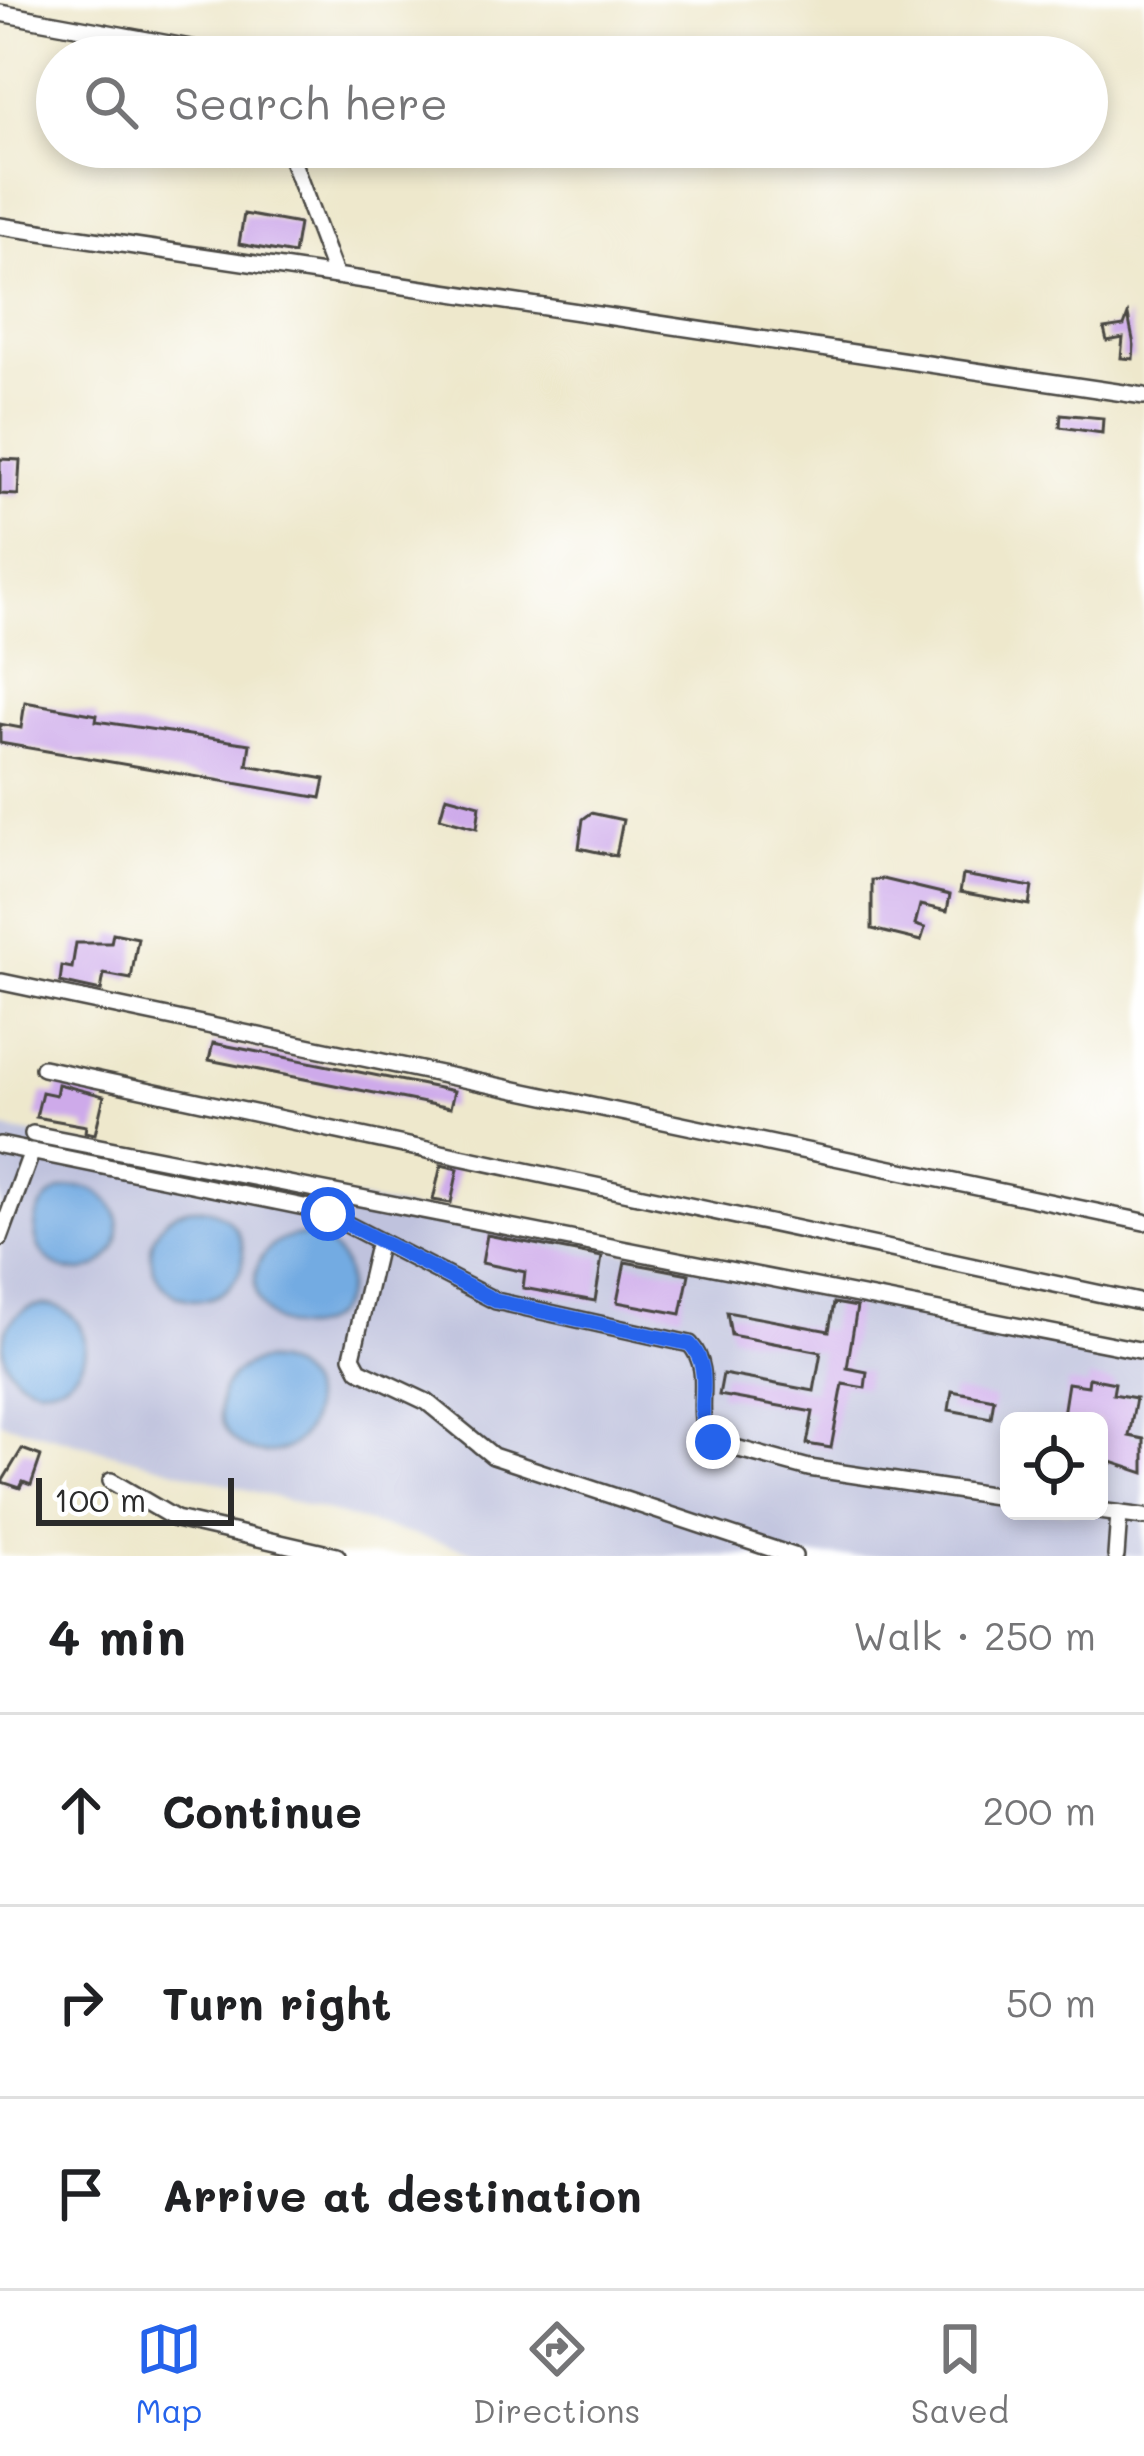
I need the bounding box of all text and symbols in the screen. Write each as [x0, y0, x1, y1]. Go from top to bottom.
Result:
search box [36, 36, 1108, 168]
icon: search [78, 69, 144, 135]
text: Search here [174, 73, 448, 131]
route start [301, 1187, 355, 1241]
map controls [1000, 1412, 1108, 1520]
button: locate [1000, 1412, 1108, 1520]
route end [686, 1415, 740, 1469]
scale bar [36, 1472, 234, 1525]
text: 100 m [54, 1477, 146, 1520]
text: 4 min [48, 1601, 186, 1668]
text: Walk · 250 m [853, 1609, 1096, 1660]
icon: ahead [48, 1777, 114, 1843]
text: Continue [162, 1781, 362, 1839]
text: 200 m [983, 1784, 1096, 1835]
icon: right [48, 1969, 114, 2035]
text: Turn right [162, 1973, 391, 2031]
text: 50 m [1006, 1976, 1096, 2027]
icon: arrive [48, 2161, 114, 2227]
text: Arrive at destination [162, 2165, 642, 2223]
tab: Map [135, 2316, 202, 2431]
tab: Directions [473, 2316, 640, 2431]
tab: Saved [911, 2316, 1009, 2431]

